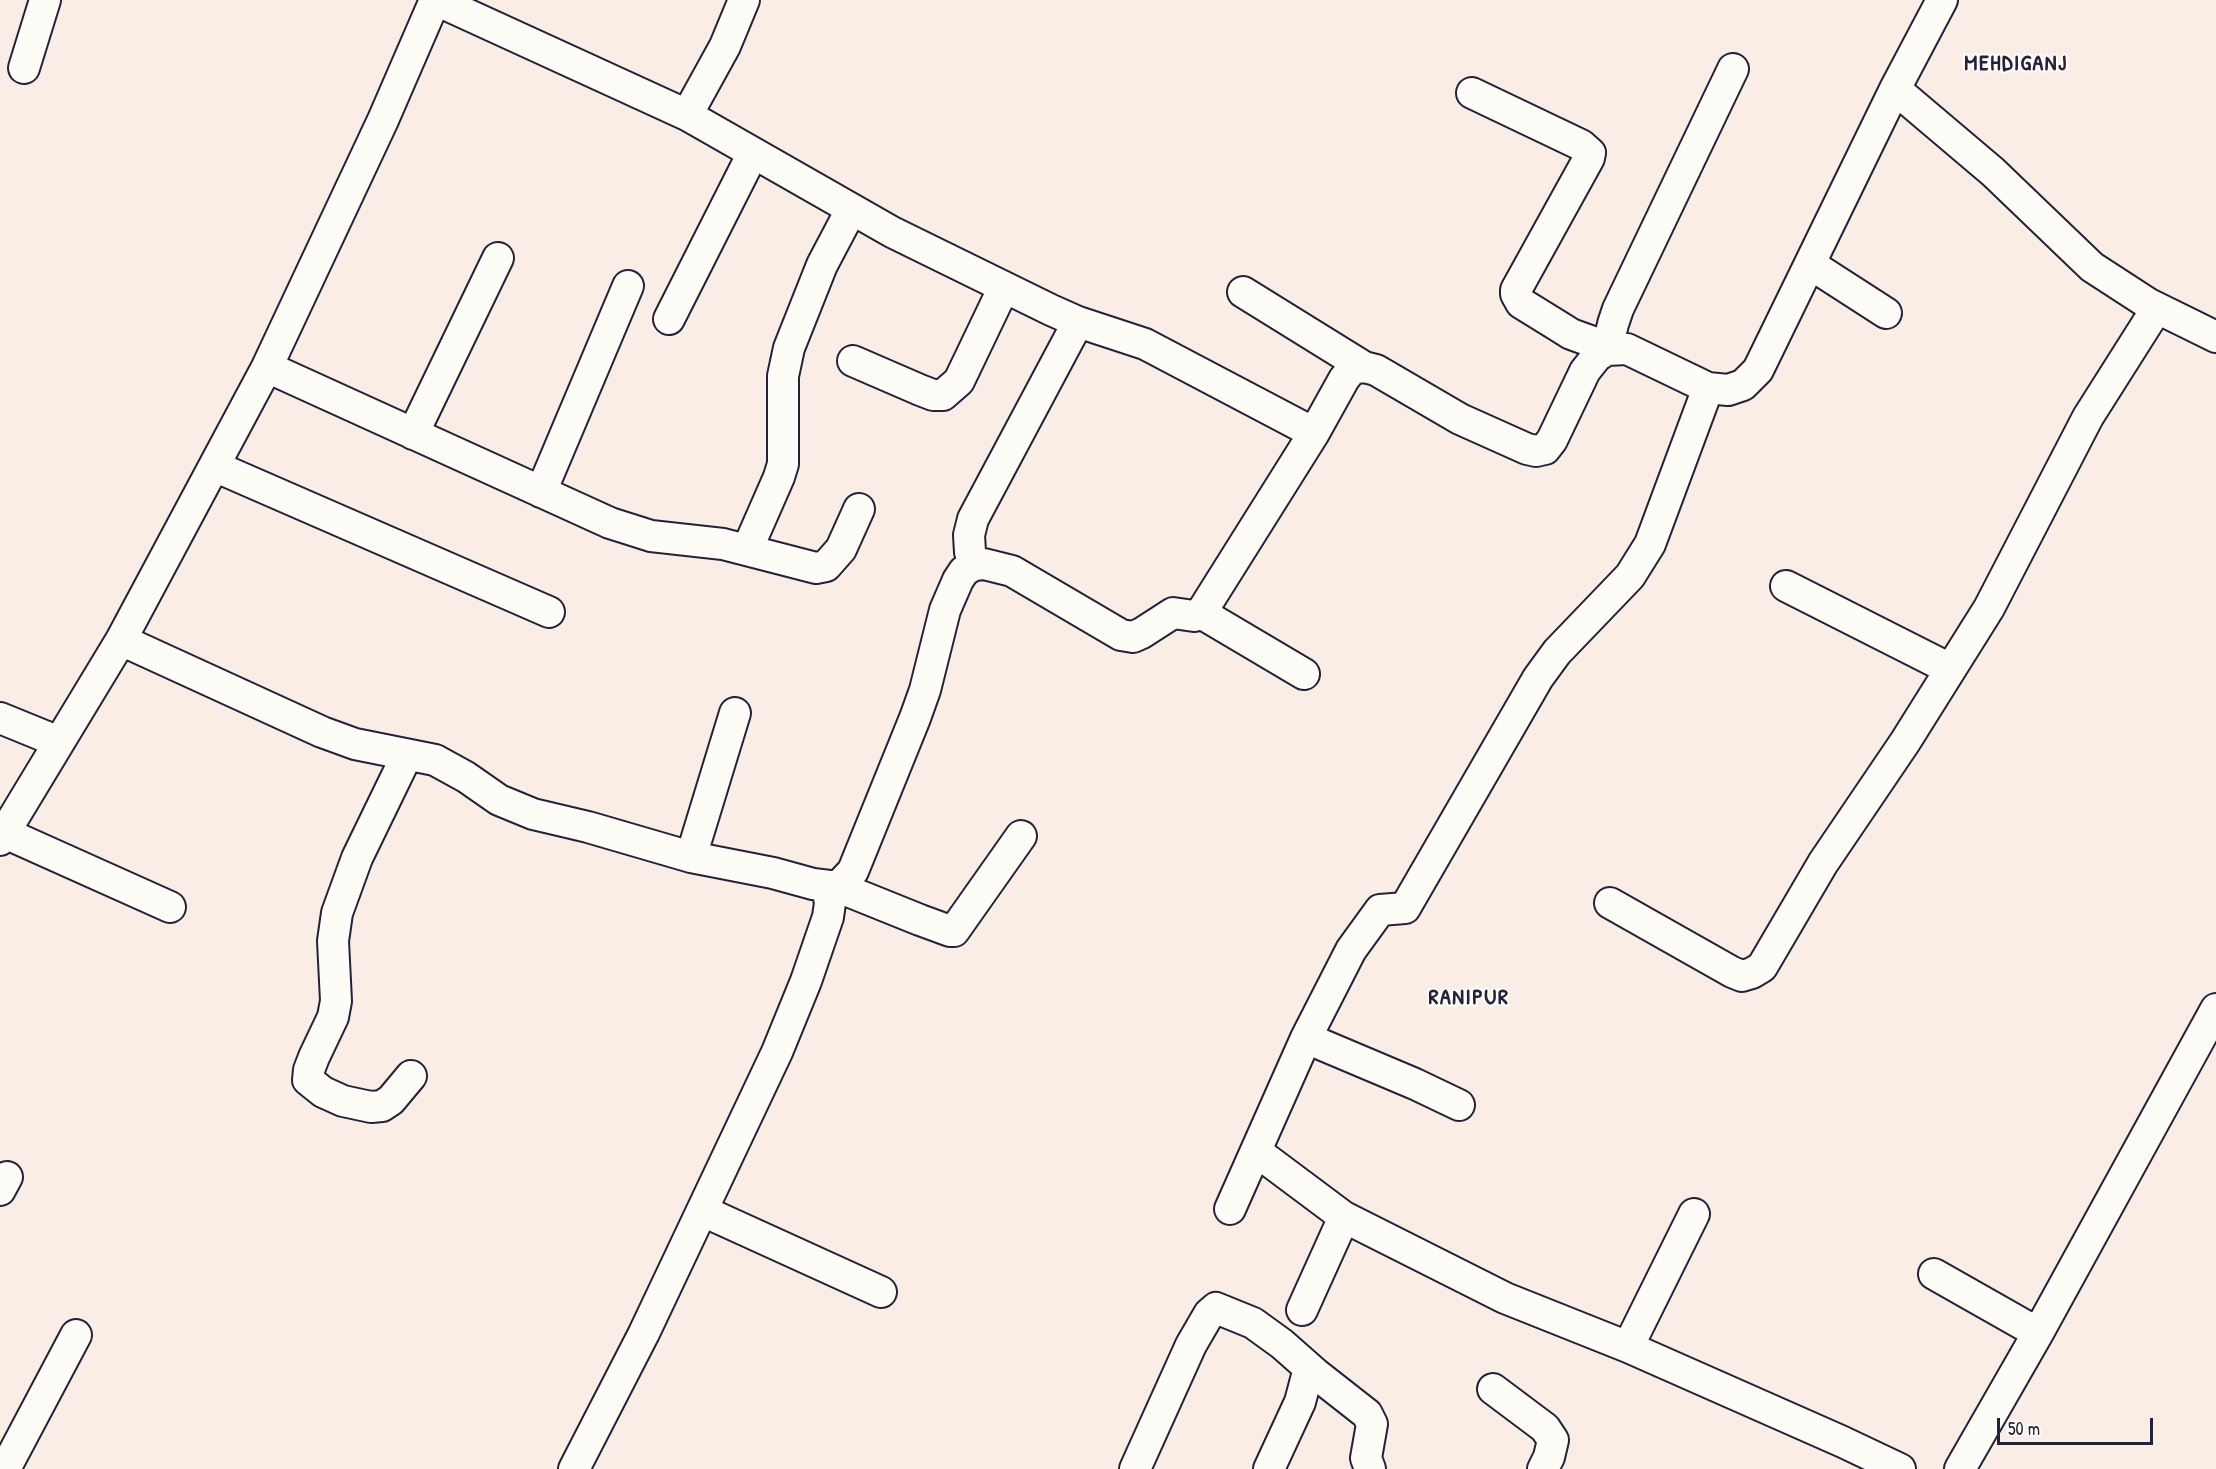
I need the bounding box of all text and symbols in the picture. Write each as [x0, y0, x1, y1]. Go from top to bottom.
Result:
district label: MEHDIGANJ [1964, 51, 2068, 77]
district label: RANIPUR [1429, 985, 1509, 1011]
scale bar [2000, 1406, 2156, 1444]
text: 50 m [2008, 1416, 2040, 1441]

